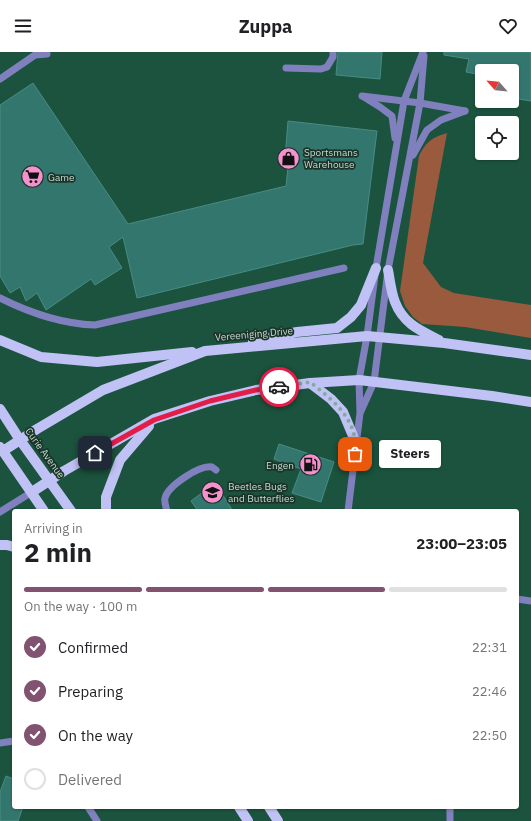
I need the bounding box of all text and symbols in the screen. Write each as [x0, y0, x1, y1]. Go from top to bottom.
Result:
icon: menu [12, 15, 34, 37]
text: Zuppa [239, 15, 292, 38]
icon: heart [497, 15, 519, 37]
north arrow [475, 64, 519, 108]
map controls [475, 64, 519, 160]
button: locate [475, 116, 519, 160]
shop icon: Sportsmans Warehouse [276, 145, 302, 171]
place label: Sportsmans Warehouse [304, 146, 358, 171]
supermarket icon: Game [20, 164, 46, 190]
place label: Game [48, 171, 75, 184]
street label: Vereeniging Drive [214, 324, 294, 344]
courier [259, 367, 299, 407]
icon: car [268, 376, 290, 398]
street label: Curie Avenue [22, 425, 68, 481]
pin [78, 436, 112, 470]
pin [338, 437, 372, 471]
callout: Steers [379, 440, 441, 468]
icon: home [84, 442, 106, 464]
icon: bag [344, 443, 366, 465]
text: Steers [390, 445, 430, 462]
fuel station icon: Engen [297, 452, 323, 478]
place label: Engen [266, 459, 294, 472]
school or university icon: Beetles Bugs and Butterflies [199, 479, 225, 505]
place label: Beetles Bugs and Butterflies [228, 480, 294, 505]
text: Arriving in [24, 520, 83, 537]
text: 23:00–23:05 [416, 534, 507, 553]
text: 2 min [24, 535, 92, 569]
text: On the way · 100 m [24, 598, 137, 615]
icon: check [24, 636, 46, 658]
text: Confirmed [58, 638, 128, 657]
text: 22:31 [472, 639, 507, 656]
icon: check [24, 680, 46, 702]
text: Preparing [58, 682, 123, 701]
text: 22:46 [472, 683, 507, 700]
icon: check [24, 724, 46, 746]
text: On the way [58, 726, 133, 745]
text: 22:50 [472, 727, 507, 744]
text: Delivered [58, 770, 122, 789]

